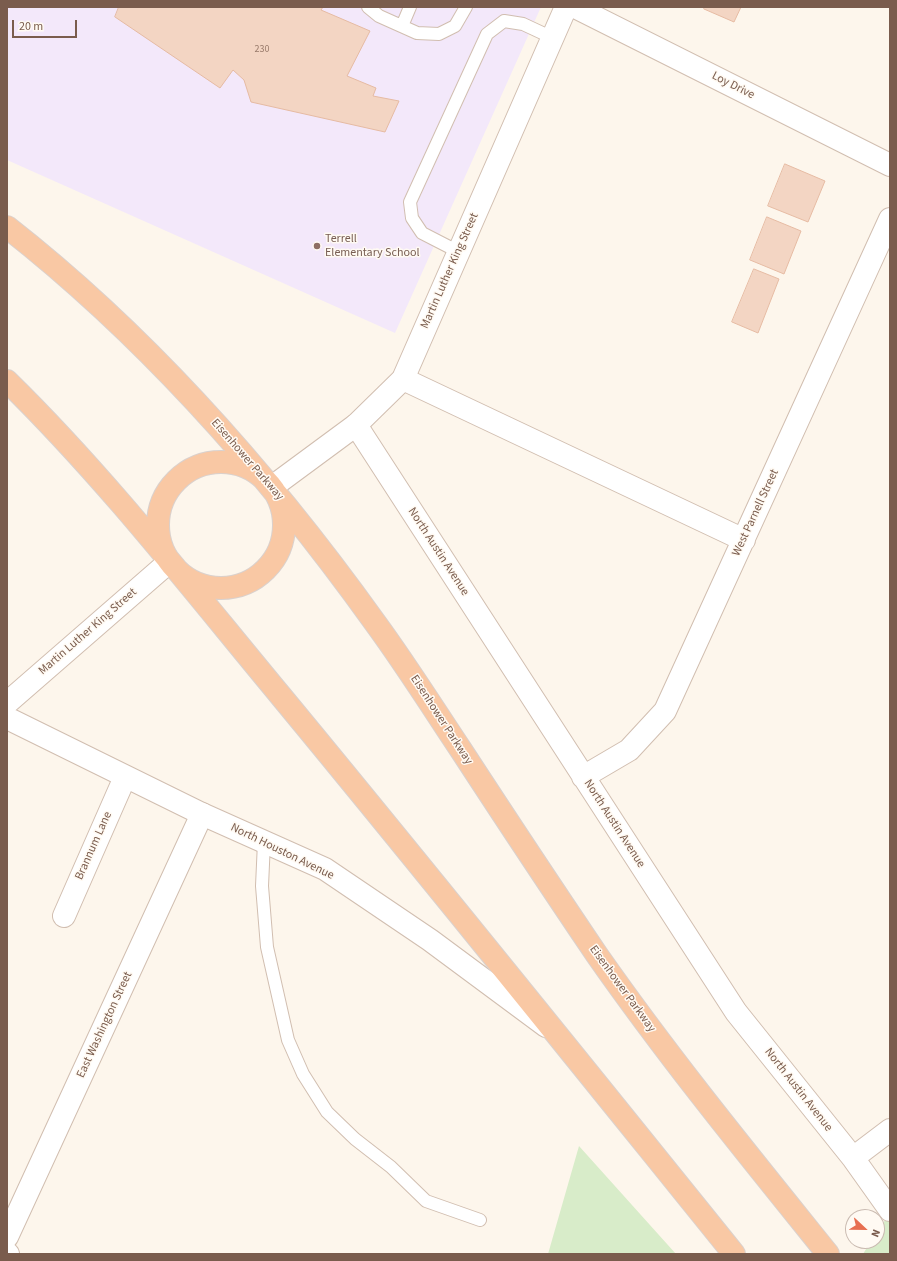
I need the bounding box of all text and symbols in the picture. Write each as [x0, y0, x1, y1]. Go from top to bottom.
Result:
scale bar [14, 12, 79, 38]
text: 20 m [19, 18, 43, 35]
house number: 230 [255, 44, 269, 56]
street label: Loy Drive [709, 69, 757, 103]
street label: Martin Luther King Street [418, 211, 482, 331]
place label: Terrell Elementary School [325, 232, 420, 260]
marker: Terrell Elementary School [312, 241, 322, 251]
street label: Eisenhower Parkway [208, 416, 286, 504]
street label: West Parnell Street [730, 467, 782, 559]
street label: North Austin Avenue [404, 505, 472, 599]
street label: Martin Luther King Street [36, 585, 140, 679]
street label: Eisenhower Parkway [407, 673, 475, 767]
street label: North Austin Avenue [580, 777, 648, 871]
street label: Brannum Lane [72, 810, 116, 882]
street label: North Houston Avenue [228, 821, 336, 883]
street label: Eisenhower Parkway [586, 943, 658, 1035]
street label: East Washington Street [74, 970, 136, 1080]
street label: North Austin Avenue [761, 1045, 835, 1135]
north arrow [845, 1209, 885, 1249]
text: N [867, 1227, 884, 1240]

